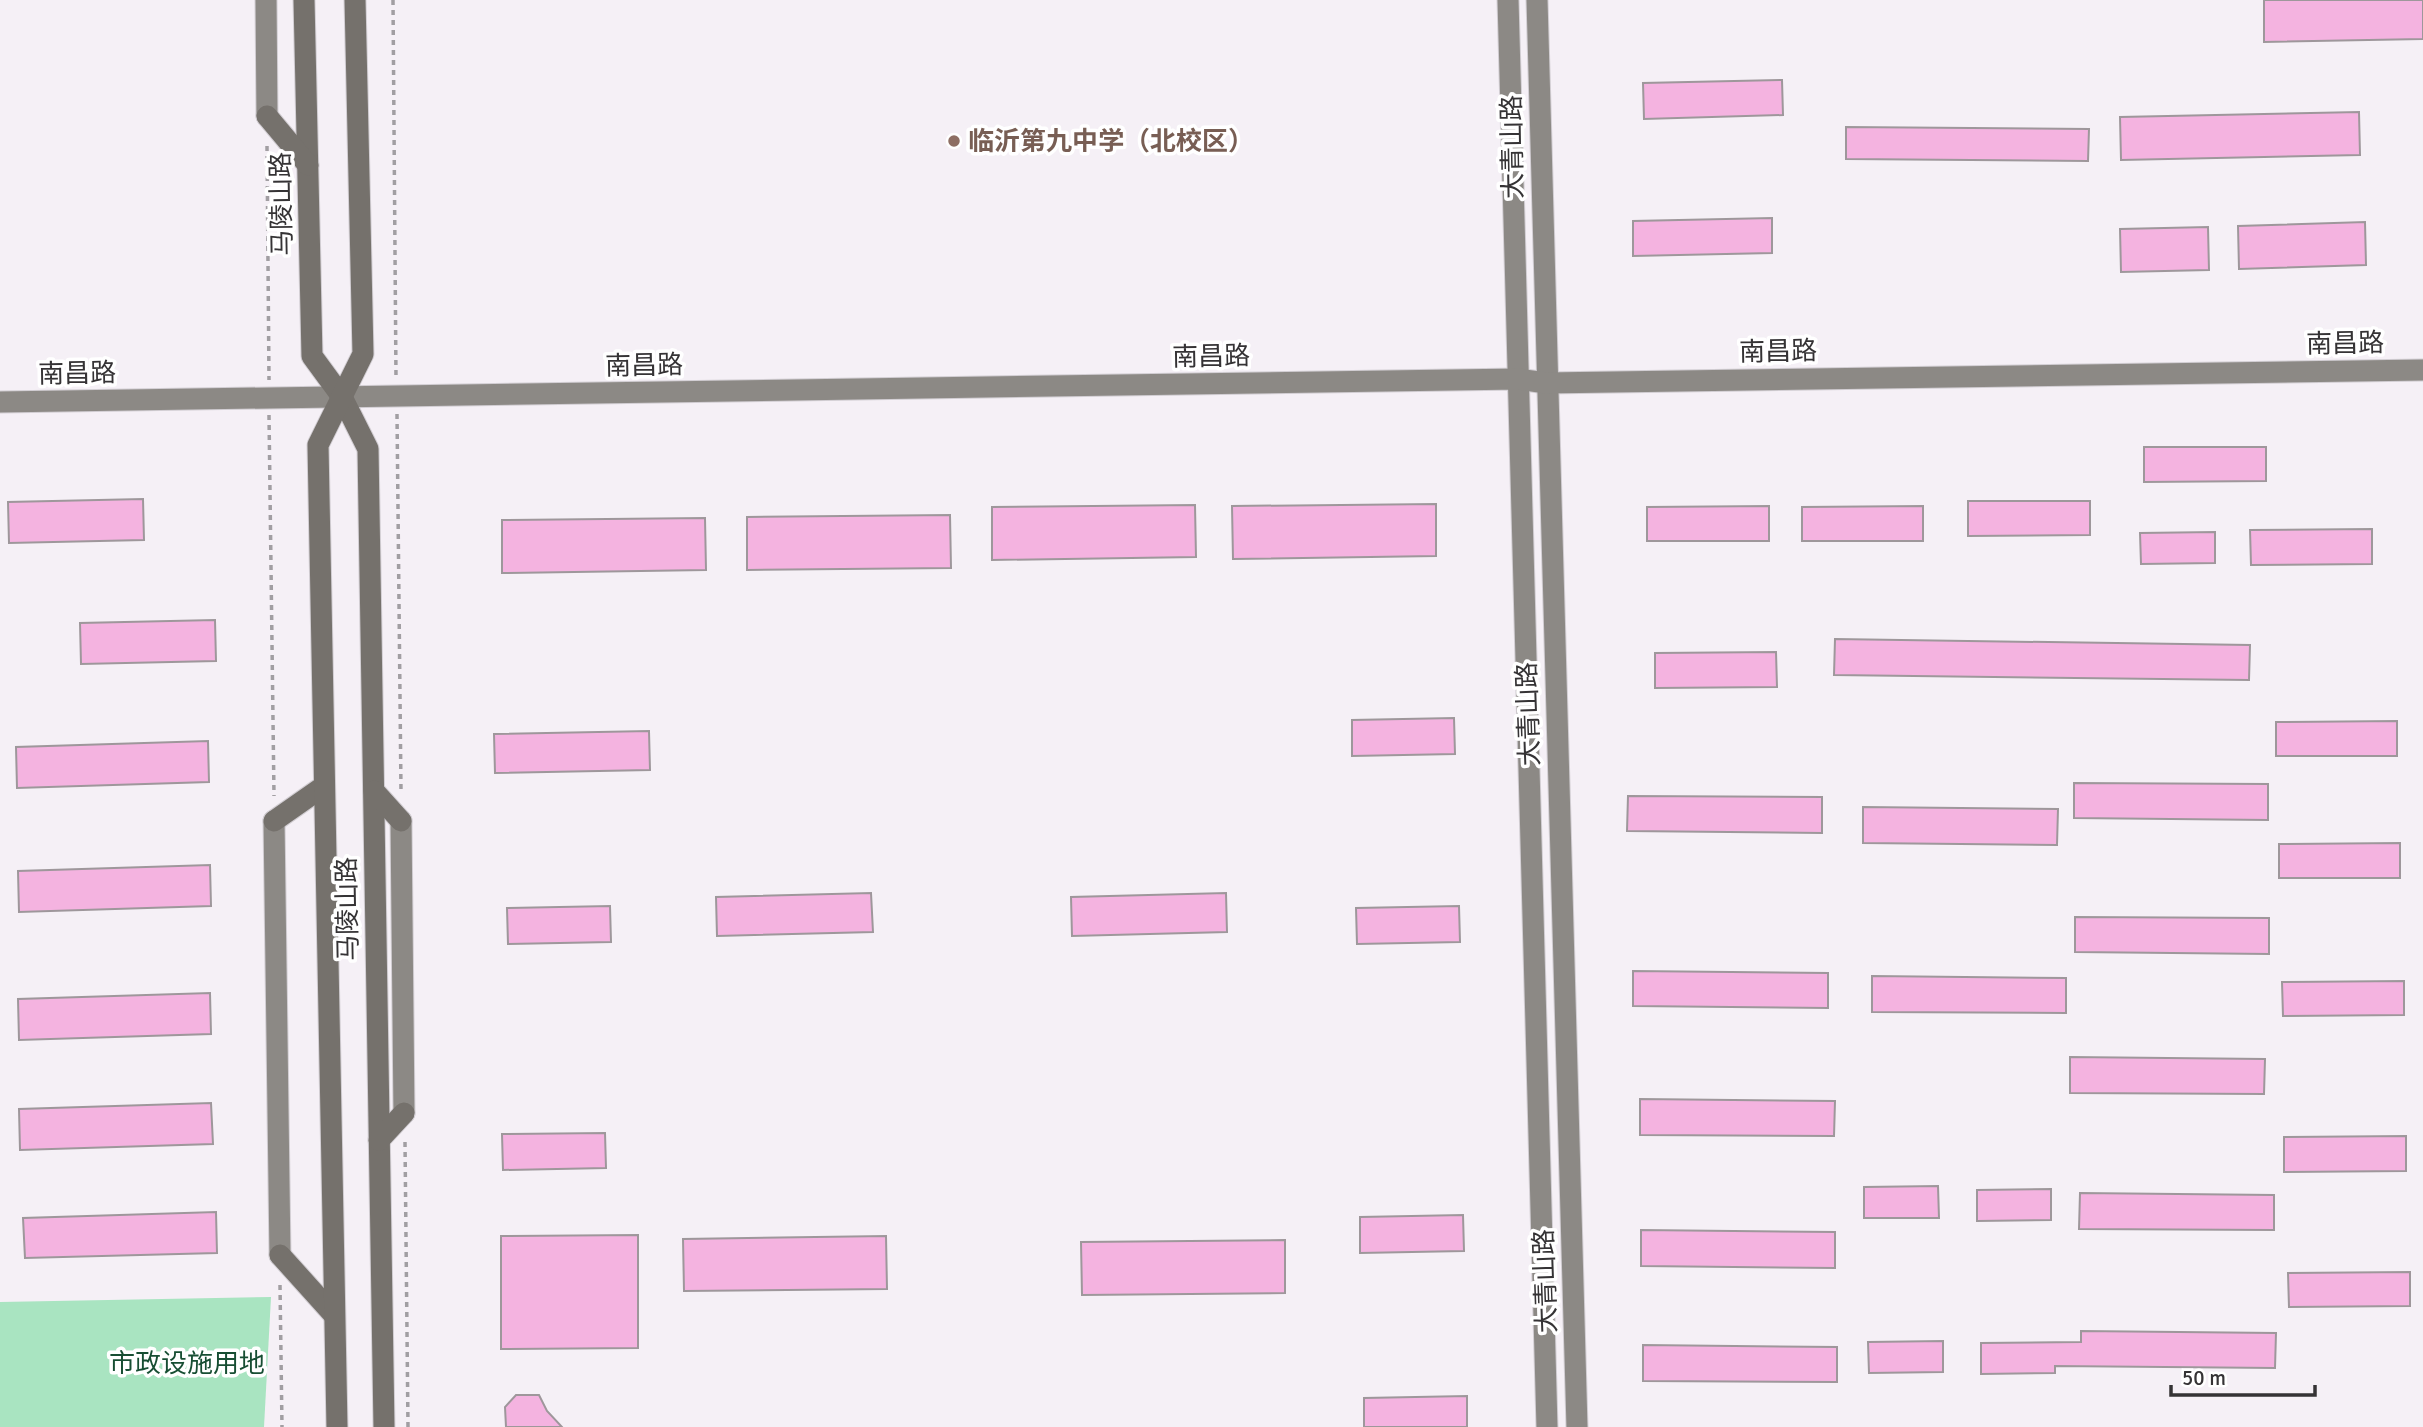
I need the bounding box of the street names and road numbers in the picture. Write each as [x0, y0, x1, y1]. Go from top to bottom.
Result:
street label: 大青山路 [1496, 95, 1530, 199]
street label: 马陵山路 [265, 152, 299, 256]
street label: 南昌路 [2306, 327, 2384, 361]
street label: 南昌路 [1739, 335, 1817, 369]
street label: 南昌路 [1172, 340, 1250, 374]
street label: 南昌路 [605, 349, 683, 383]
street label: 南昌路 [38, 357, 116, 391]
street label: 大青山路 [1511, 661, 1547, 766]
street label: 马陵山路 [331, 857, 365, 961]
street label: 大青山路 [1528, 1228, 1564, 1333]

